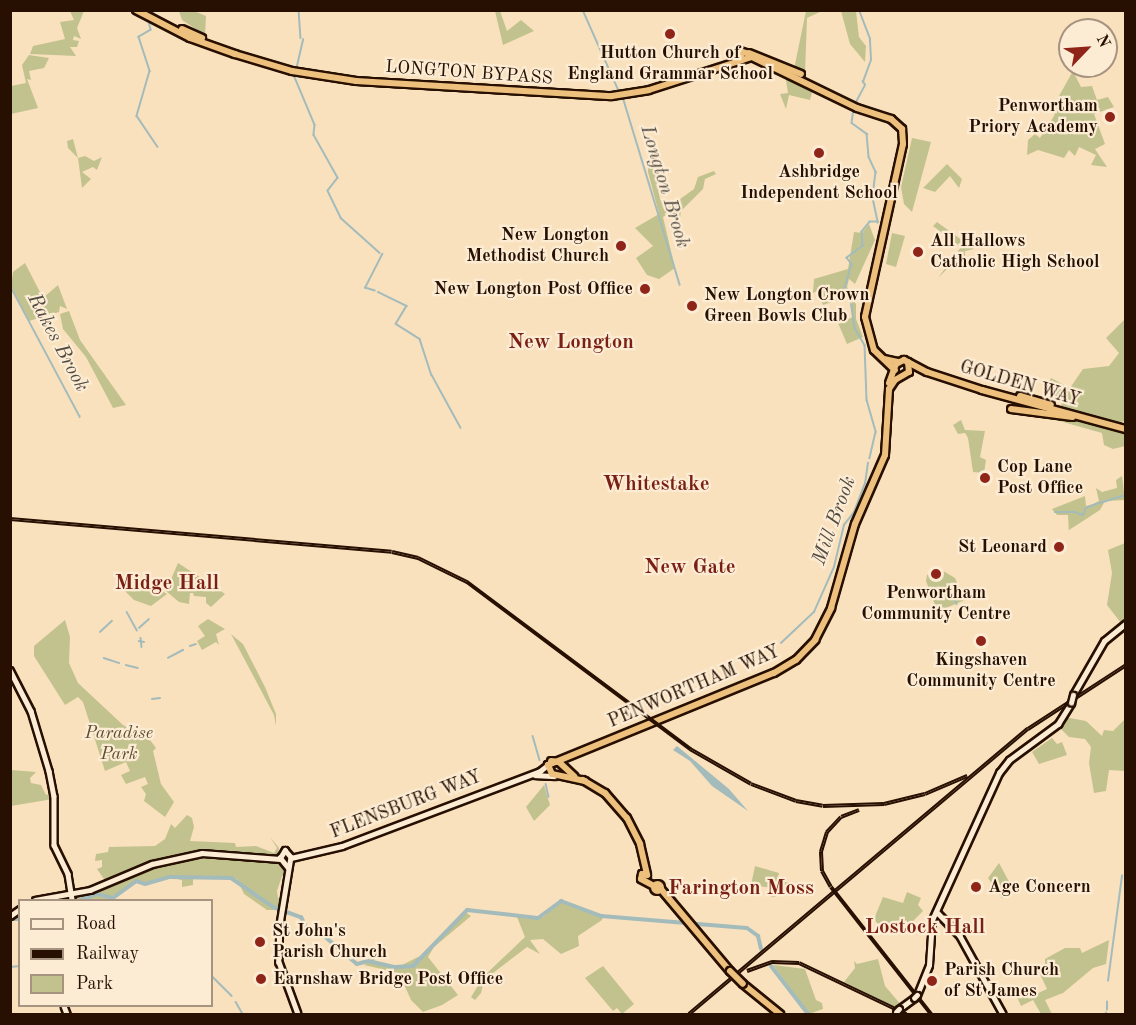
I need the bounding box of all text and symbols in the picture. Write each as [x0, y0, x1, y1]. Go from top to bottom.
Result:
north arrow [1058, 18, 1118, 78]
marker: Hutton Church of England Grammar School [663, 27, 677, 41]
text: N [1093, 32, 1112, 50]
place label: Hutton Church of England Grammar School [567, 43, 773, 86]
street label: LONGTON BYPASS [385, 56, 553, 90]
place label: Penwortham Priory Academy [968, 96, 1098, 138]
marker: Penwortham Priory Academy [1103, 110, 1117, 124]
water label: Longton Brook [634, 123, 694, 251]
marker: Ashbridge Independent School [812, 146, 826, 160]
place label: Ashbridge Independent School [740, 162, 898, 204]
place label: New Longton Methodist Church [466, 225, 609, 268]
place label: All Hallows Catholic High School [930, 231, 1100, 274]
marker: New Longton Methodist Church [614, 239, 628, 253]
marker: All Hallows Catholic High School [911, 245, 925, 259]
place label: New Longton Post Office [434, 278, 633, 300]
marker: New Longton Post Office [638, 282, 652, 296]
place label: New Longton Crown Green Bowls Club [704, 285, 869, 328]
water label: Rakes Brook [21, 290, 93, 396]
marker: New Longton Crown Green Bowls Club [685, 299, 699, 313]
district label: New Longton [508, 330, 634, 356]
street label: GOLDEN WAY [957, 356, 1083, 412]
place label: Cop Lane Post Office [997, 457, 1083, 500]
marker: Cop Lane Post Office [978, 471, 992, 485]
district label: Whitestake [602, 472, 710, 498]
water label: Mill Brook [808, 473, 862, 569]
place label: St Leonard [958, 536, 1047, 558]
marker: St Leonard [1052, 540, 1066, 554]
district label: New Gate [644, 555, 736, 581]
marker: Penwortham Community Centre [929, 567, 943, 581]
district label: Midge Hall [115, 571, 219, 597]
place label: Penwortham Community Centre [861, 583, 1011, 626]
marker: Kingshaven Community Centre [974, 634, 988, 648]
street label: PENWORTHAM WAY [605, 641, 783, 733]
place label: Kingshaven Community Centre [906, 650, 1056, 692]
park label: Paradise Park [85, 723, 153, 766]
street label: FLENSBURG WAY [327, 766, 485, 844]
district label: Farington Moss [668, 876, 814, 902]
place label: Age Concern [988, 876, 1091, 898]
marker: Age Concern [969, 880, 983, 894]
legend [18, 899, 213, 1007]
text: Road [76, 915, 116, 933]
district label: Lostock Hall [865, 915, 985, 941]
place label: St John's Parish Church [272, 921, 387, 964]
marker: St John's Parish Church [253, 935, 267, 949]
text: Railway [76, 945, 139, 963]
place label: Parish Church of St James [944, 960, 1059, 1002]
place label: Earnshaw Bridge Post Office [273, 968, 503, 990]
marker: Earnshaw Bridge Post Office [254, 972, 268, 986]
marker: Parish Church of St James [925, 974, 939, 988]
text: Park [76, 975, 113, 993]

